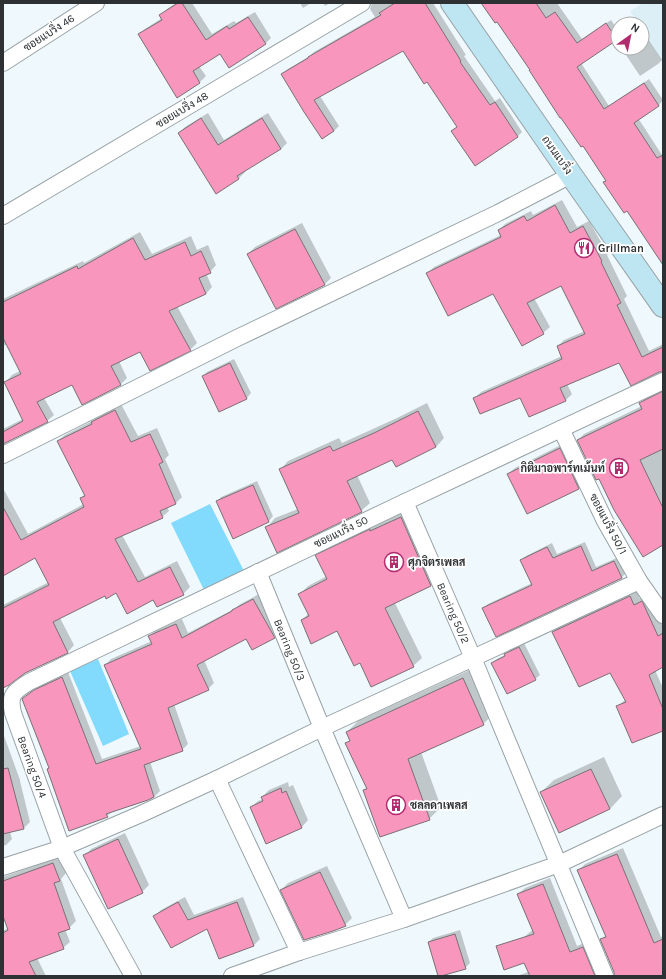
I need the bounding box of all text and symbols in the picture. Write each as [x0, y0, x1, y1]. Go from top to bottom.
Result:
street label: ซอยแบริ่ง 46 [19, 8, 77, 54]
north arrow [610, 16, 650, 56]
text: N [628, 20, 642, 36]
street label: ซอยแบริ่ง 48 [151, 85, 211, 131]
street label: ถนนแบริ่ง [539, 131, 579, 177]
restaurant icon: Grillman [573, 237, 595, 259]
place label: Grillman [598, 242, 644, 255]
building icon: กิติมาอพาร์ทเม้นท์ [608, 457, 630, 479]
place label: กิติมาอพาร์ทเม้นท์ [520, 460, 606, 475]
street label: ซอยแบริ่ง 50/1 [587, 489, 633, 557]
street label: ซอยแบริ่ง 50 [310, 509, 370, 551]
building icon: ศุภจิตรเพลส [383, 551, 405, 573]
place label: ศุภจิตรเพลส [408, 555, 466, 570]
street label: Bearing 50/2 [434, 580, 472, 645]
street label: Bearing 50/3 [271, 617, 308, 682]
street label: Bearing 50/4 [15, 734, 49, 800]
building icon: ชลลดาเพลส [385, 794, 407, 816]
place label: ชลลดาเพลส [410, 799, 468, 812]

